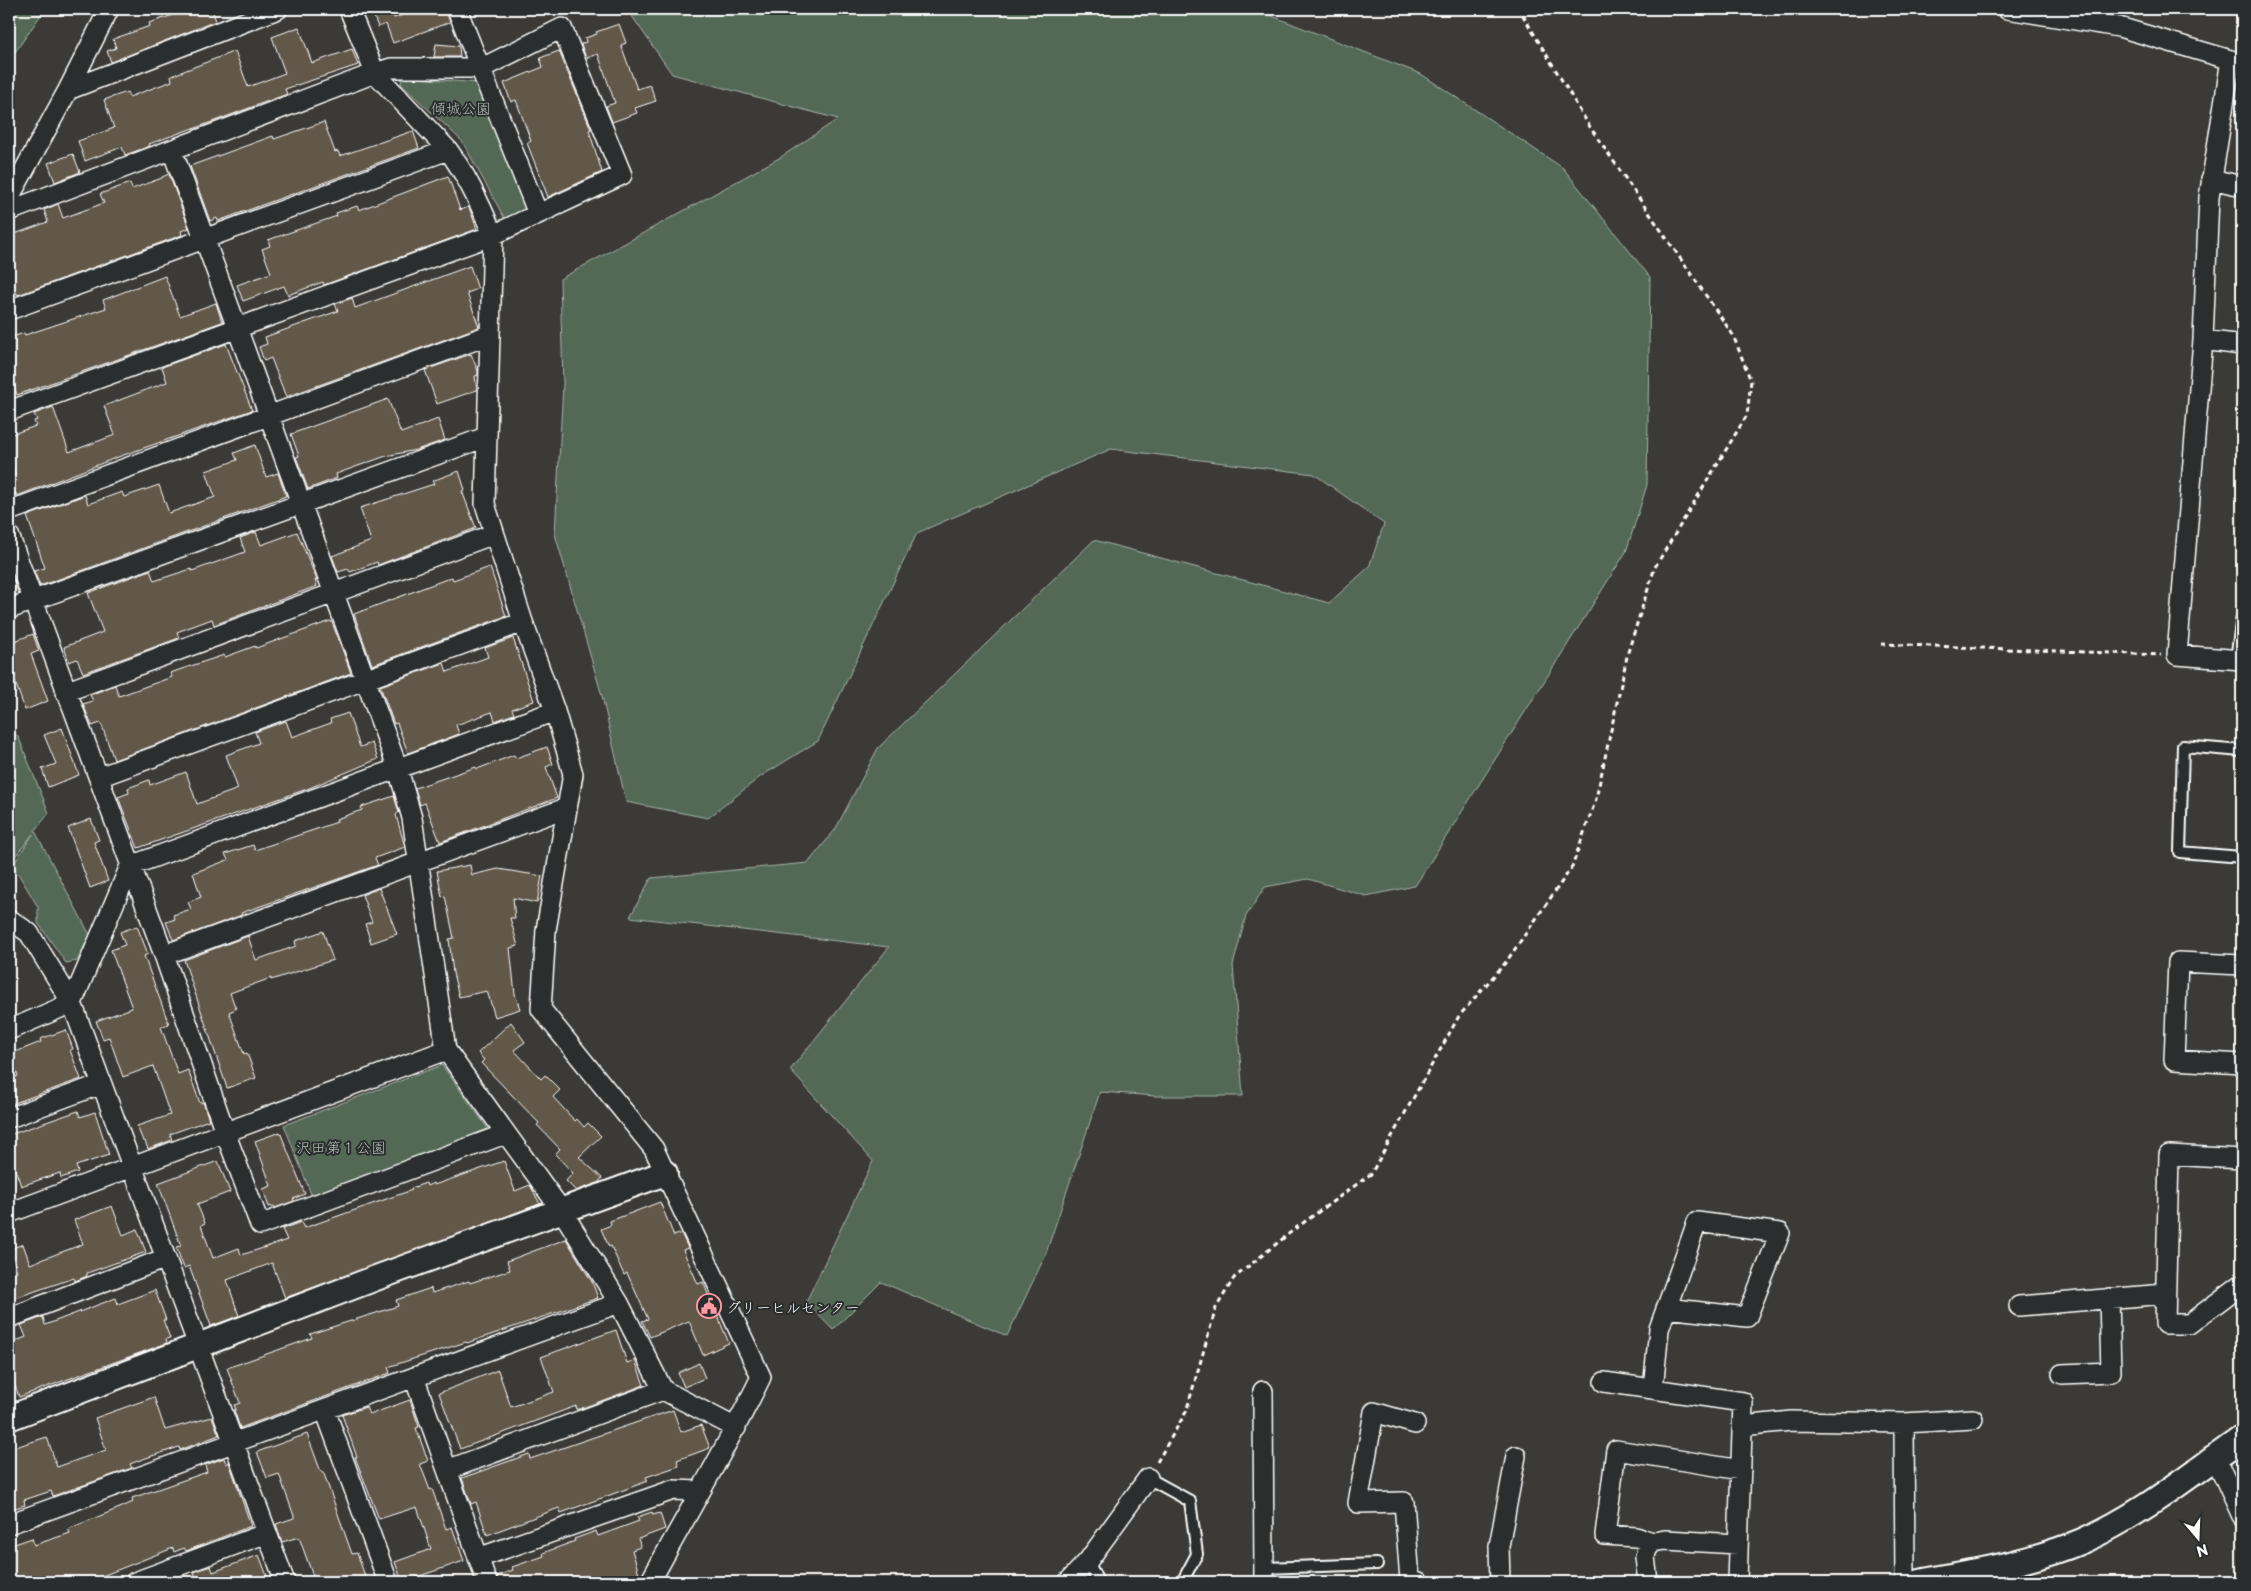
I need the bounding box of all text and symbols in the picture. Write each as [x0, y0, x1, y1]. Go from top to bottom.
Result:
park label: 傾城公園 [431, 96, 491, 119]
park label: 沢田第１公園 [296, 1135, 386, 1158]
public building icon: グリーヒルセンター [696, 1293, 722, 1319]
place label: グリーヒルセンター [726, 1295, 860, 1318]
north arrow [2174, 1514, 2224, 1564]
text: N [2194, 1539, 2211, 1562]

